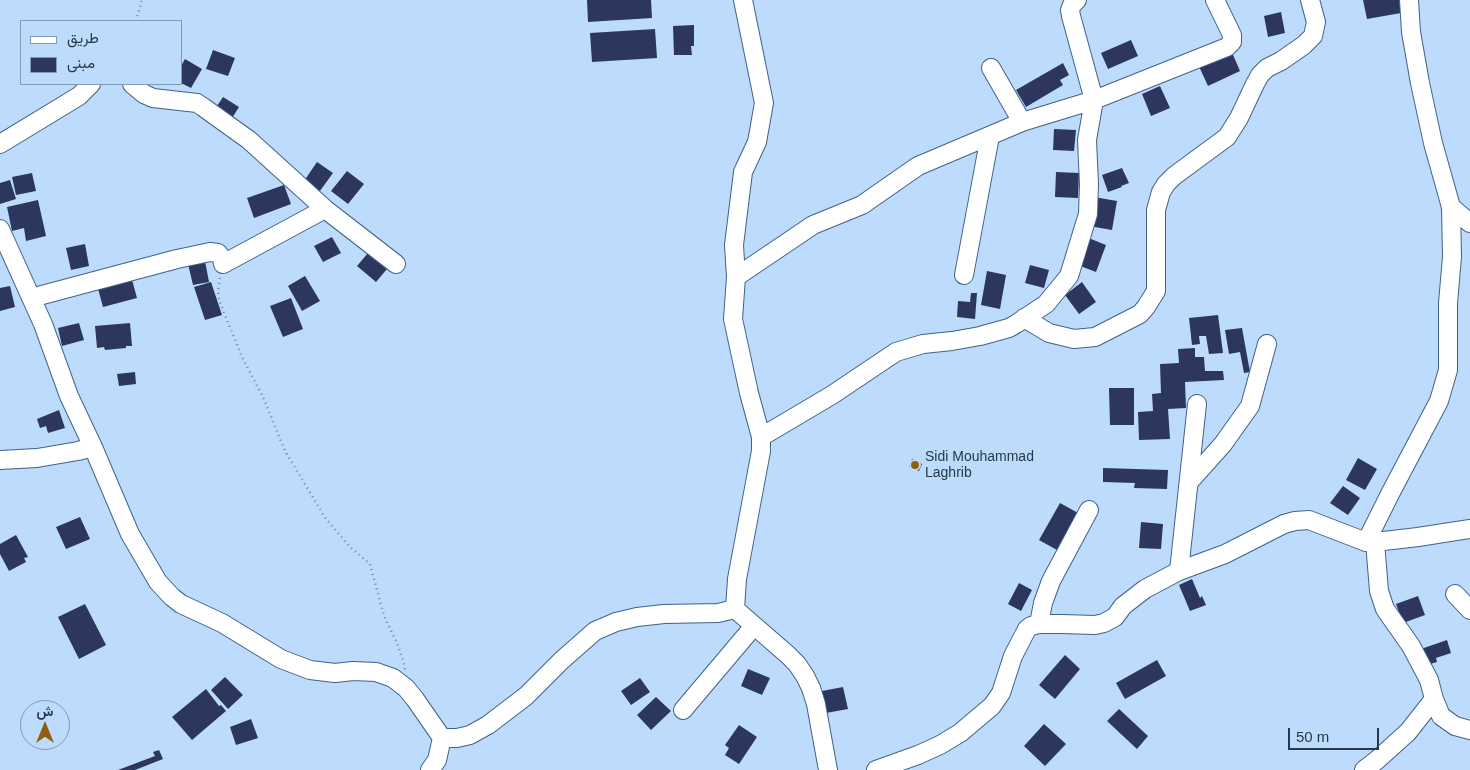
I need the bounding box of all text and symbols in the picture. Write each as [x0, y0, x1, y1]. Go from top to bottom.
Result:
legend [20, 20, 182, 85]
text: طريق [67, 29, 99, 46]
text: مبنى [67, 54, 95, 71]
place label: Sidi Mouhammad Laghrib [925, 449, 1034, 482]
marker: Sidi Mouhammad Laghrib [909, 459, 921, 471]
north arrow [20, 700, 70, 750]
text: ش [37, 703, 53, 719]
scale bar [1290, 718, 1381, 750]
text: 50 m [1296, 728, 1329, 745]

